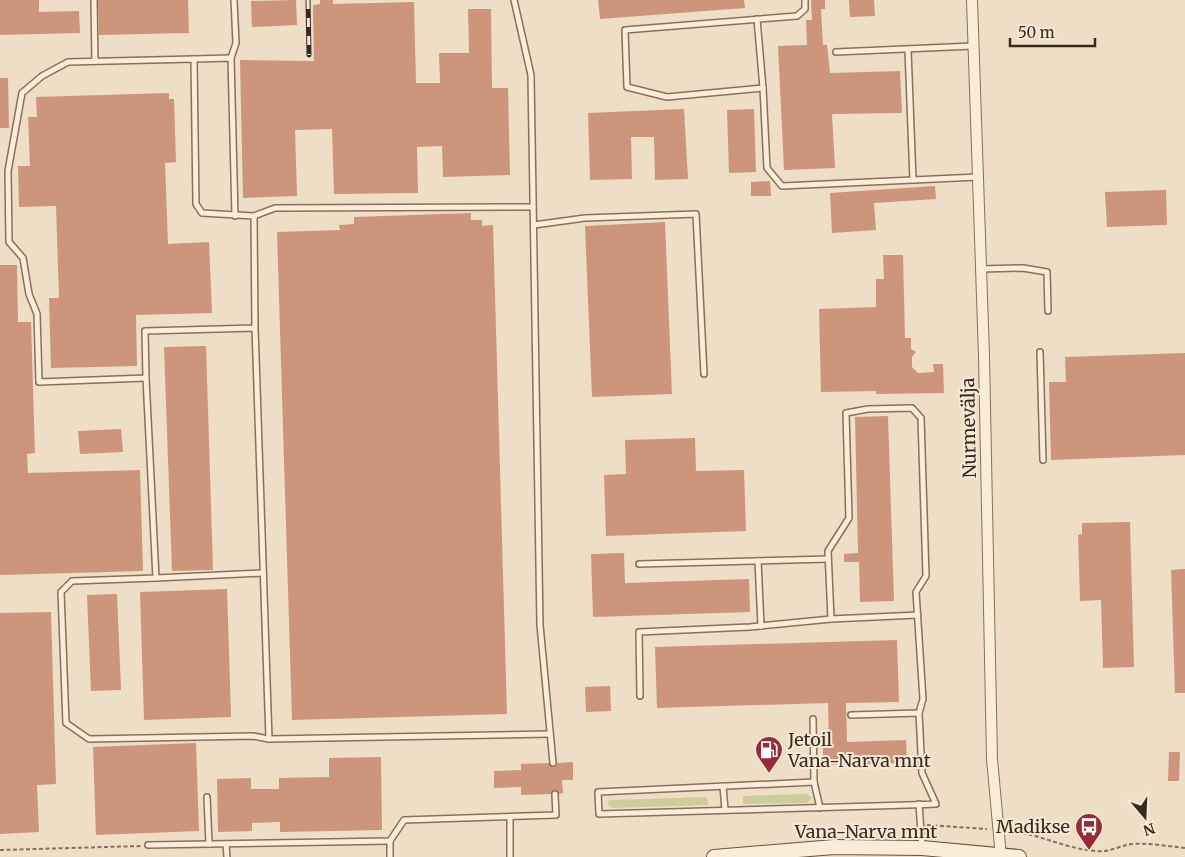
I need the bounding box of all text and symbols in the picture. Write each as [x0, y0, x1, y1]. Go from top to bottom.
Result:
scale bar [1010, 15, 1095, 47]
text: 50 m [1018, 23, 1055, 42]
street label: Nurmevälja [956, 377, 981, 478]
place label: Jetoil Vana-Narva mnt [787, 728, 931, 772]
fuel station icon: Jetoil Vana-Narva mnt [754, 735, 784, 774]
north arrow [1120, 792, 1170, 842]
bus stop icon: Madikse [1074, 812, 1104, 851]
place label: Madikse [996, 815, 1070, 838]
text: N [1141, 819, 1157, 840]
street label: Vana-Narva mnt [794, 820, 937, 843]

